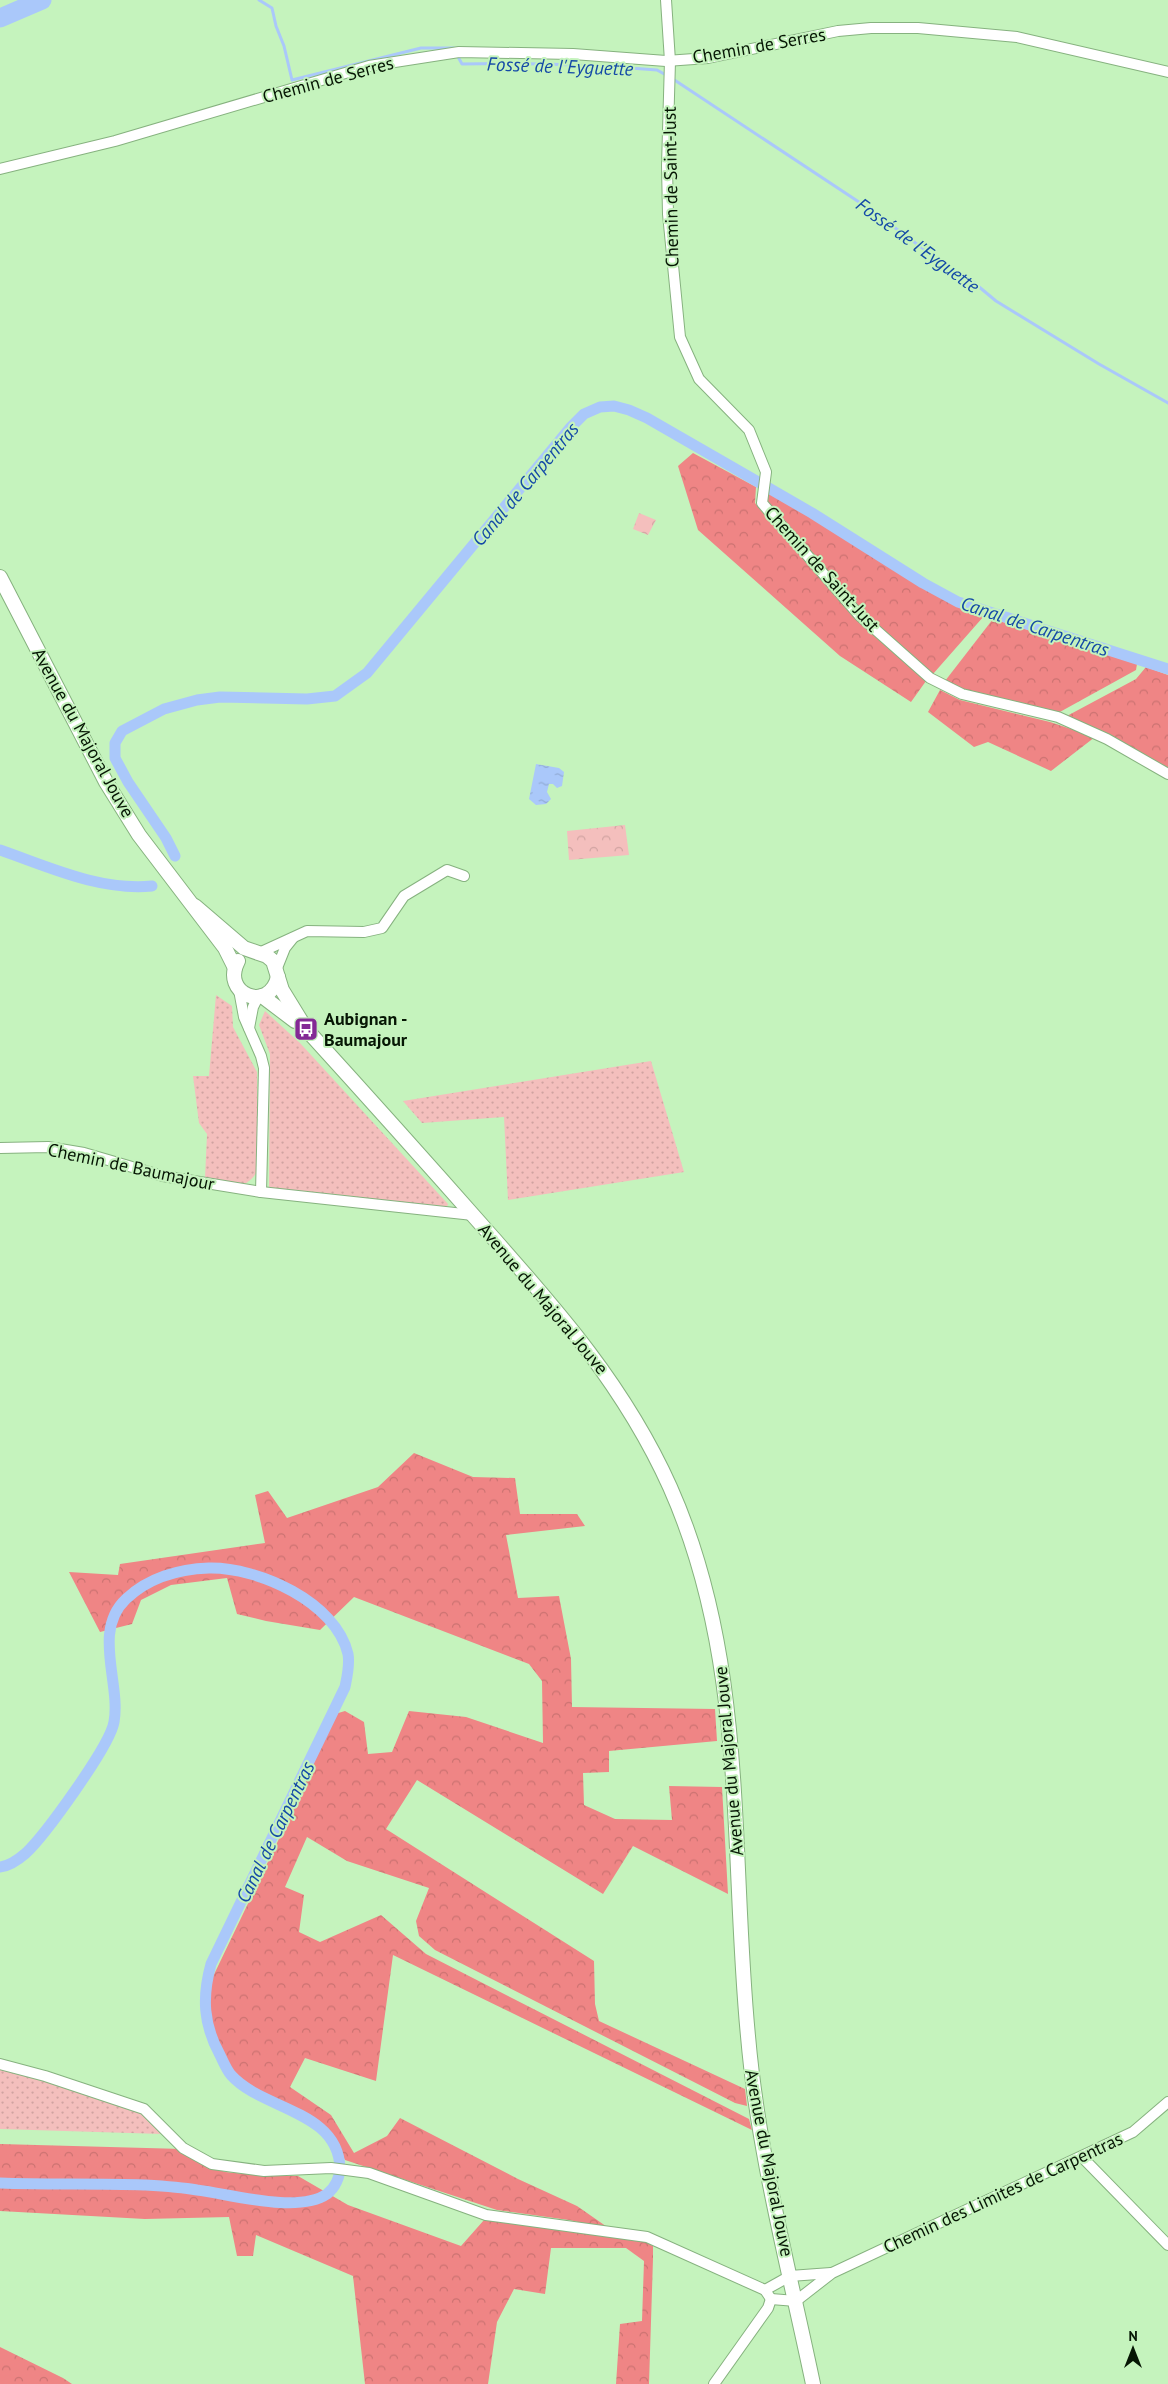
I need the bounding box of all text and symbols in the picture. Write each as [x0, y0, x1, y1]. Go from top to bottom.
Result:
street label: Chemin de Serres [691, 22, 827, 69]
street label: Chemin de Serres [260, 51, 396, 108]
water label: Fossé de l'Eyguette [486, 51, 634, 81]
street label: Chemin de Saint-Just [658, 106, 683, 268]
water label: Fossé de l'Eyguette [852, 192, 985, 298]
water label: Canal de Carpentras [466, 417, 584, 551]
street label: Chemin de Saint-Just [760, 501, 885, 636]
water label: Canal de Carpentras [958, 591, 1112, 661]
street label: Avenue du Majoral Jouve [27, 644, 140, 821]
place label: Aubignan - Baumajour [324, 1007, 408, 1051]
bus stop icon: Aubignan - Baumajour [293, 1016, 319, 1042]
street label: Chemin de Baumajour [46, 1138, 217, 1195]
street label: Avenue du Majoral Jouve [473, 1218, 613, 1379]
street label: Avenue du Majoral Jouve [709, 1665, 748, 1857]
water label: Canal de Carpentras [230, 1757, 320, 1907]
street label: Avenue du Majoral Jouve [740, 2067, 799, 2258]
street label: Chemin des Limites de Carpentras [879, 2127, 1126, 2258]
north arrow [1108, 2324, 1158, 2374]
text: N [1128, 2327, 1138, 2345]

